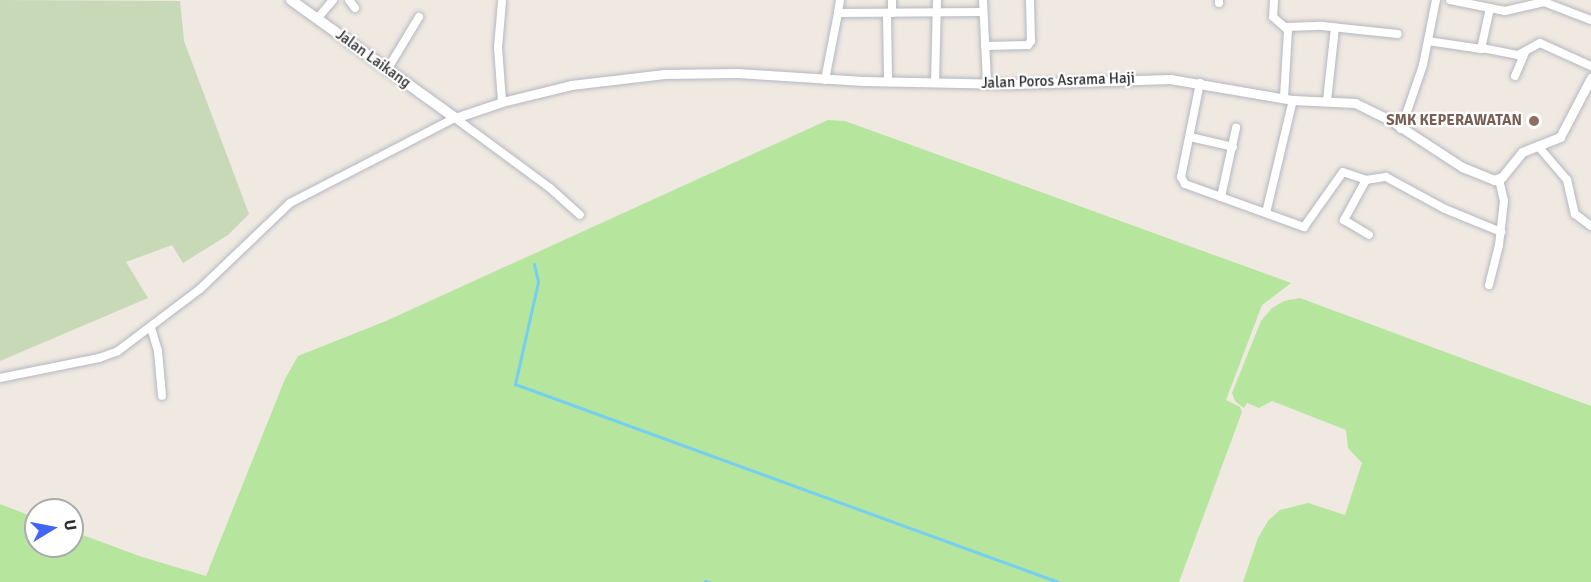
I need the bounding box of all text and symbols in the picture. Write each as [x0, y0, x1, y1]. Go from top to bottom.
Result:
street label: Jalan Laikang [332, 26, 414, 92]
street label: Jalan Poros Asrama Haji [981, 69, 1135, 93]
place label: SMK KEPERAWATAN [1386, 112, 1522, 130]
marker: SMK KEPERAWATAN [1527, 114, 1541, 128]
north arrow [24, 498, 84, 558]
text: U [59, 518, 81, 532]

